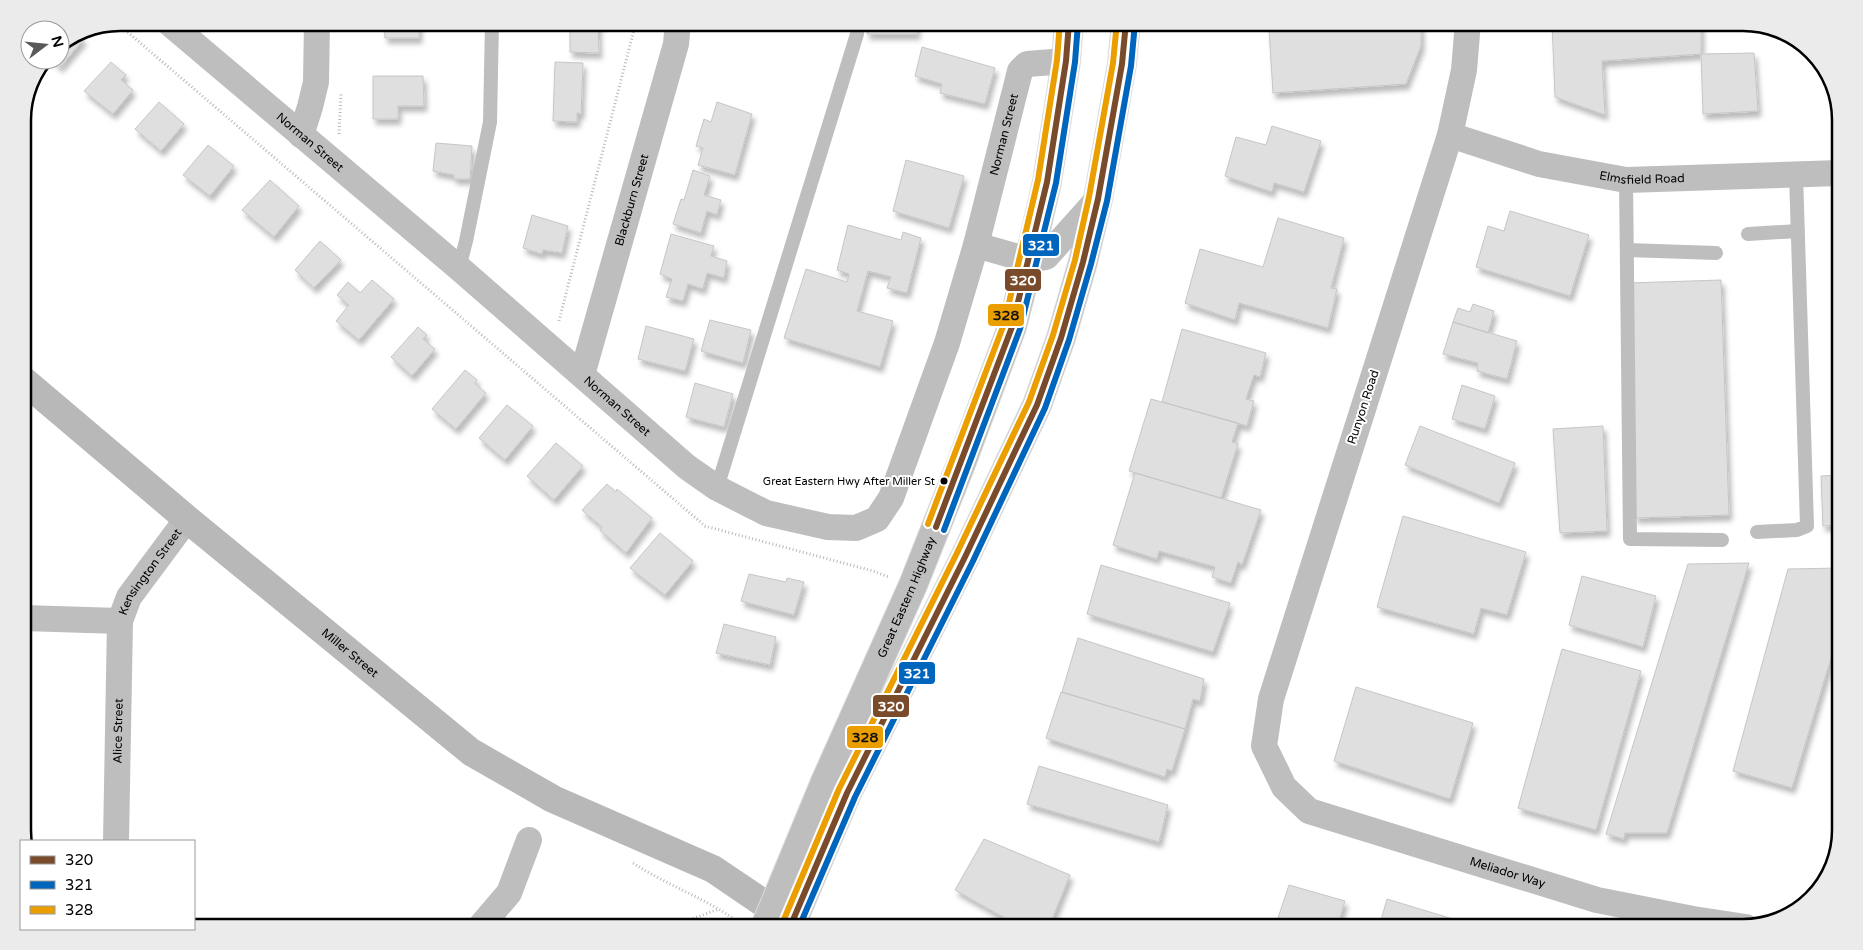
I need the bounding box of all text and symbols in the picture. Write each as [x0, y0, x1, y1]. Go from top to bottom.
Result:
north arrow [20, 20, 70, 70]
text: N [47, 34, 67, 49]
street label: Norman Street [987, 92, 1021, 177]
street label: Norman Street [273, 110, 347, 175]
street label: Blackburn Street [612, 152, 652, 248]
street label: Elmsfield Road [1598, 168, 1685, 187]
line badge: 321 [1022, 233, 1060, 257]
text: 321 [1028, 237, 1054, 254]
line badge: 320 [1004, 268, 1042, 292]
text: 320 [1010, 272, 1036, 289]
line badge: 328 [987, 303, 1025, 327]
text: 328 [993, 307, 1019, 324]
street label: Runyon Road [1344, 368, 1382, 446]
street label: Norman Street [581, 373, 654, 439]
place label: Great Eastern Hwy After Miller St [763, 475, 935, 488]
marker: Great Eastern Hwy After Miller St [939, 476, 949, 486]
street label: Kensington Street [116, 525, 185, 617]
street label: Great Eastern Highway [874, 534, 939, 660]
street label: Miller Street [319, 625, 382, 681]
line badge: 321 [898, 661, 936, 685]
text: 321 [904, 665, 930, 682]
line badge: 320 [872, 694, 910, 718]
street label: Alice Street [110, 698, 126, 764]
text: 320 [878, 698, 904, 715]
line badge: 328 [846, 725, 884, 749]
text: 328 [852, 729, 878, 746]
legend [20, 840, 195, 930]
text: 320 [65, 851, 93, 869]
street label: Meliador Way [1468, 854, 1548, 891]
text: 321 [65, 876, 93, 894]
text: 328 [65, 901, 93, 919]

